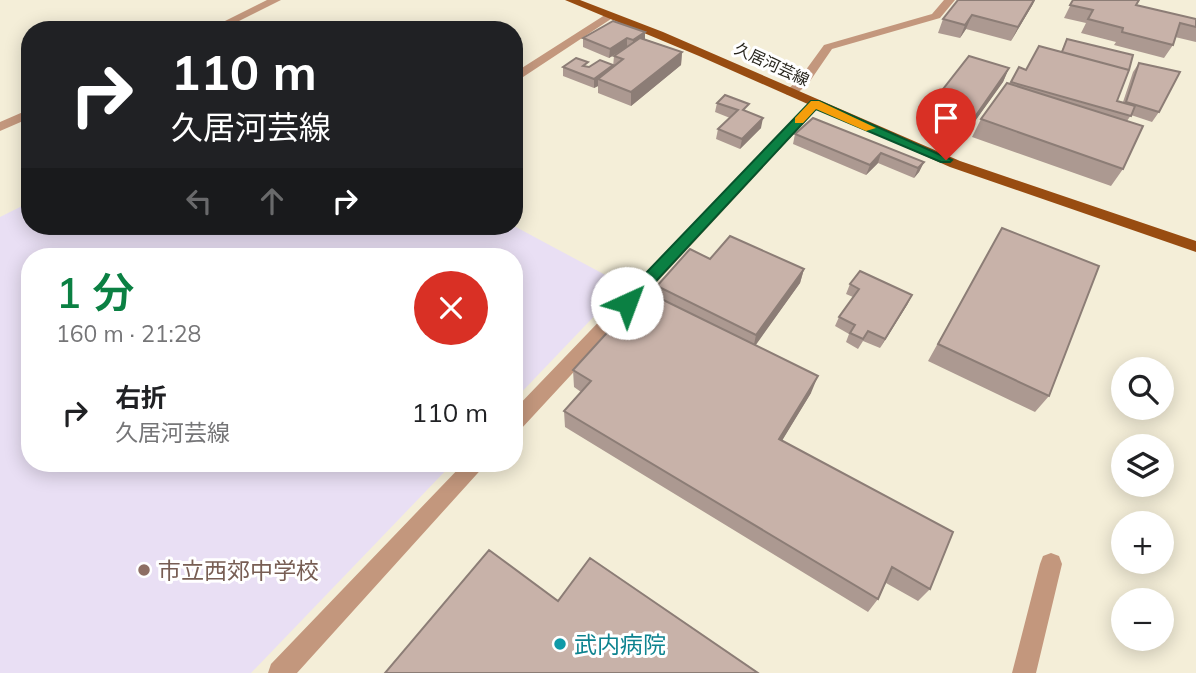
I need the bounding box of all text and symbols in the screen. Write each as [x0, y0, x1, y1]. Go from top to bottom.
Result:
street label: 久居河芸線 [732, 38, 812, 90]
text: 110 m [171, 41, 317, 102]
icon: right [56, 49, 147, 140]
pin [916, 88, 976, 160]
icon: arrive [927, 99, 965, 137]
text: 久居河芸線 [171, 107, 331, 147]
icon: left [180, 182, 218, 220]
icon: ahead [253, 182, 291, 220]
icon: right [326, 182, 364, 220]
text: 1 分 [56, 266, 134, 319]
position arrow [590, 266, 664, 340]
button: close [414, 271, 488, 345]
text: 160 m · 21:28 [56, 319, 201, 348]
map controls [1111, 357, 1174, 651]
button: search [1111, 357, 1174, 420]
text: 右折 [115, 381, 167, 414]
icon: right [56, 394, 94, 432]
text: 110 m [412, 396, 488, 429]
text: 久居河芸線 [115, 418, 230, 447]
button: layers [1111, 434, 1174, 497]
button: + [1111, 511, 1174, 574]
place label: 市立西郊中学校 [158, 556, 319, 585]
marker: 市立西郊中学校 [136, 562, 152, 578]
button: − [1111, 588, 1174, 651]
place label: 武内病院 [574, 630, 666, 659]
marker: 武内病院 [552, 636, 568, 652]

